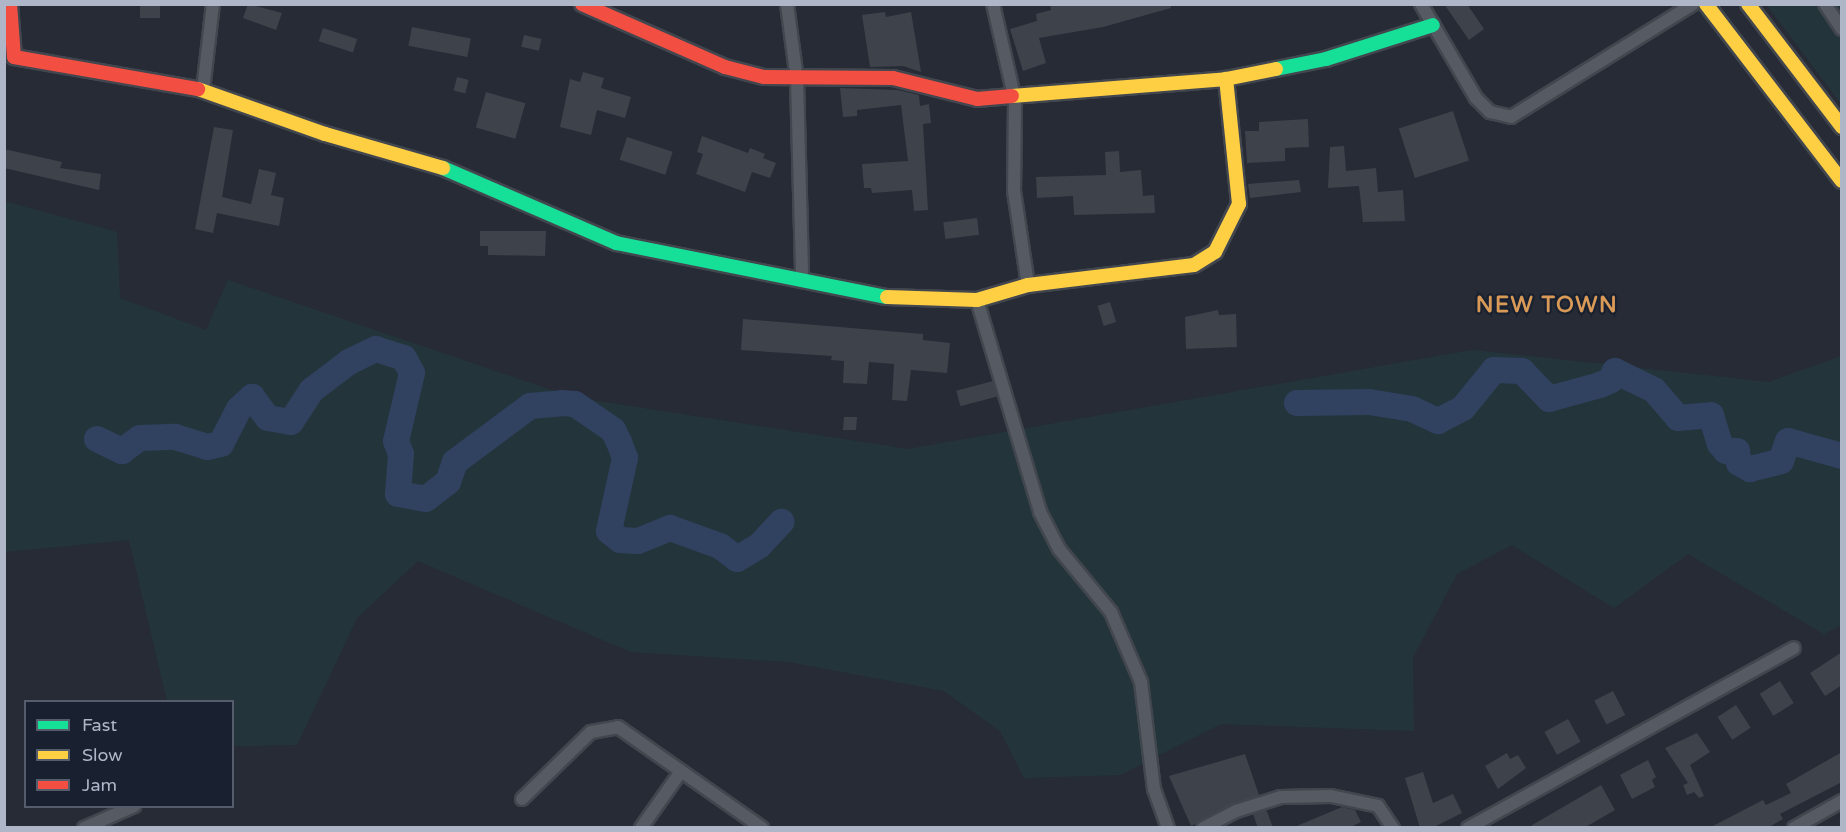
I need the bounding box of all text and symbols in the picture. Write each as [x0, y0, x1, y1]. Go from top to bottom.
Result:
district label: NEW TOWN [1476, 293, 1618, 319]
legend [24, 700, 234, 808]
text: Fast [82, 714, 117, 736]
text: Slow [82, 744, 123, 766]
text: Jam [82, 774, 117, 796]

